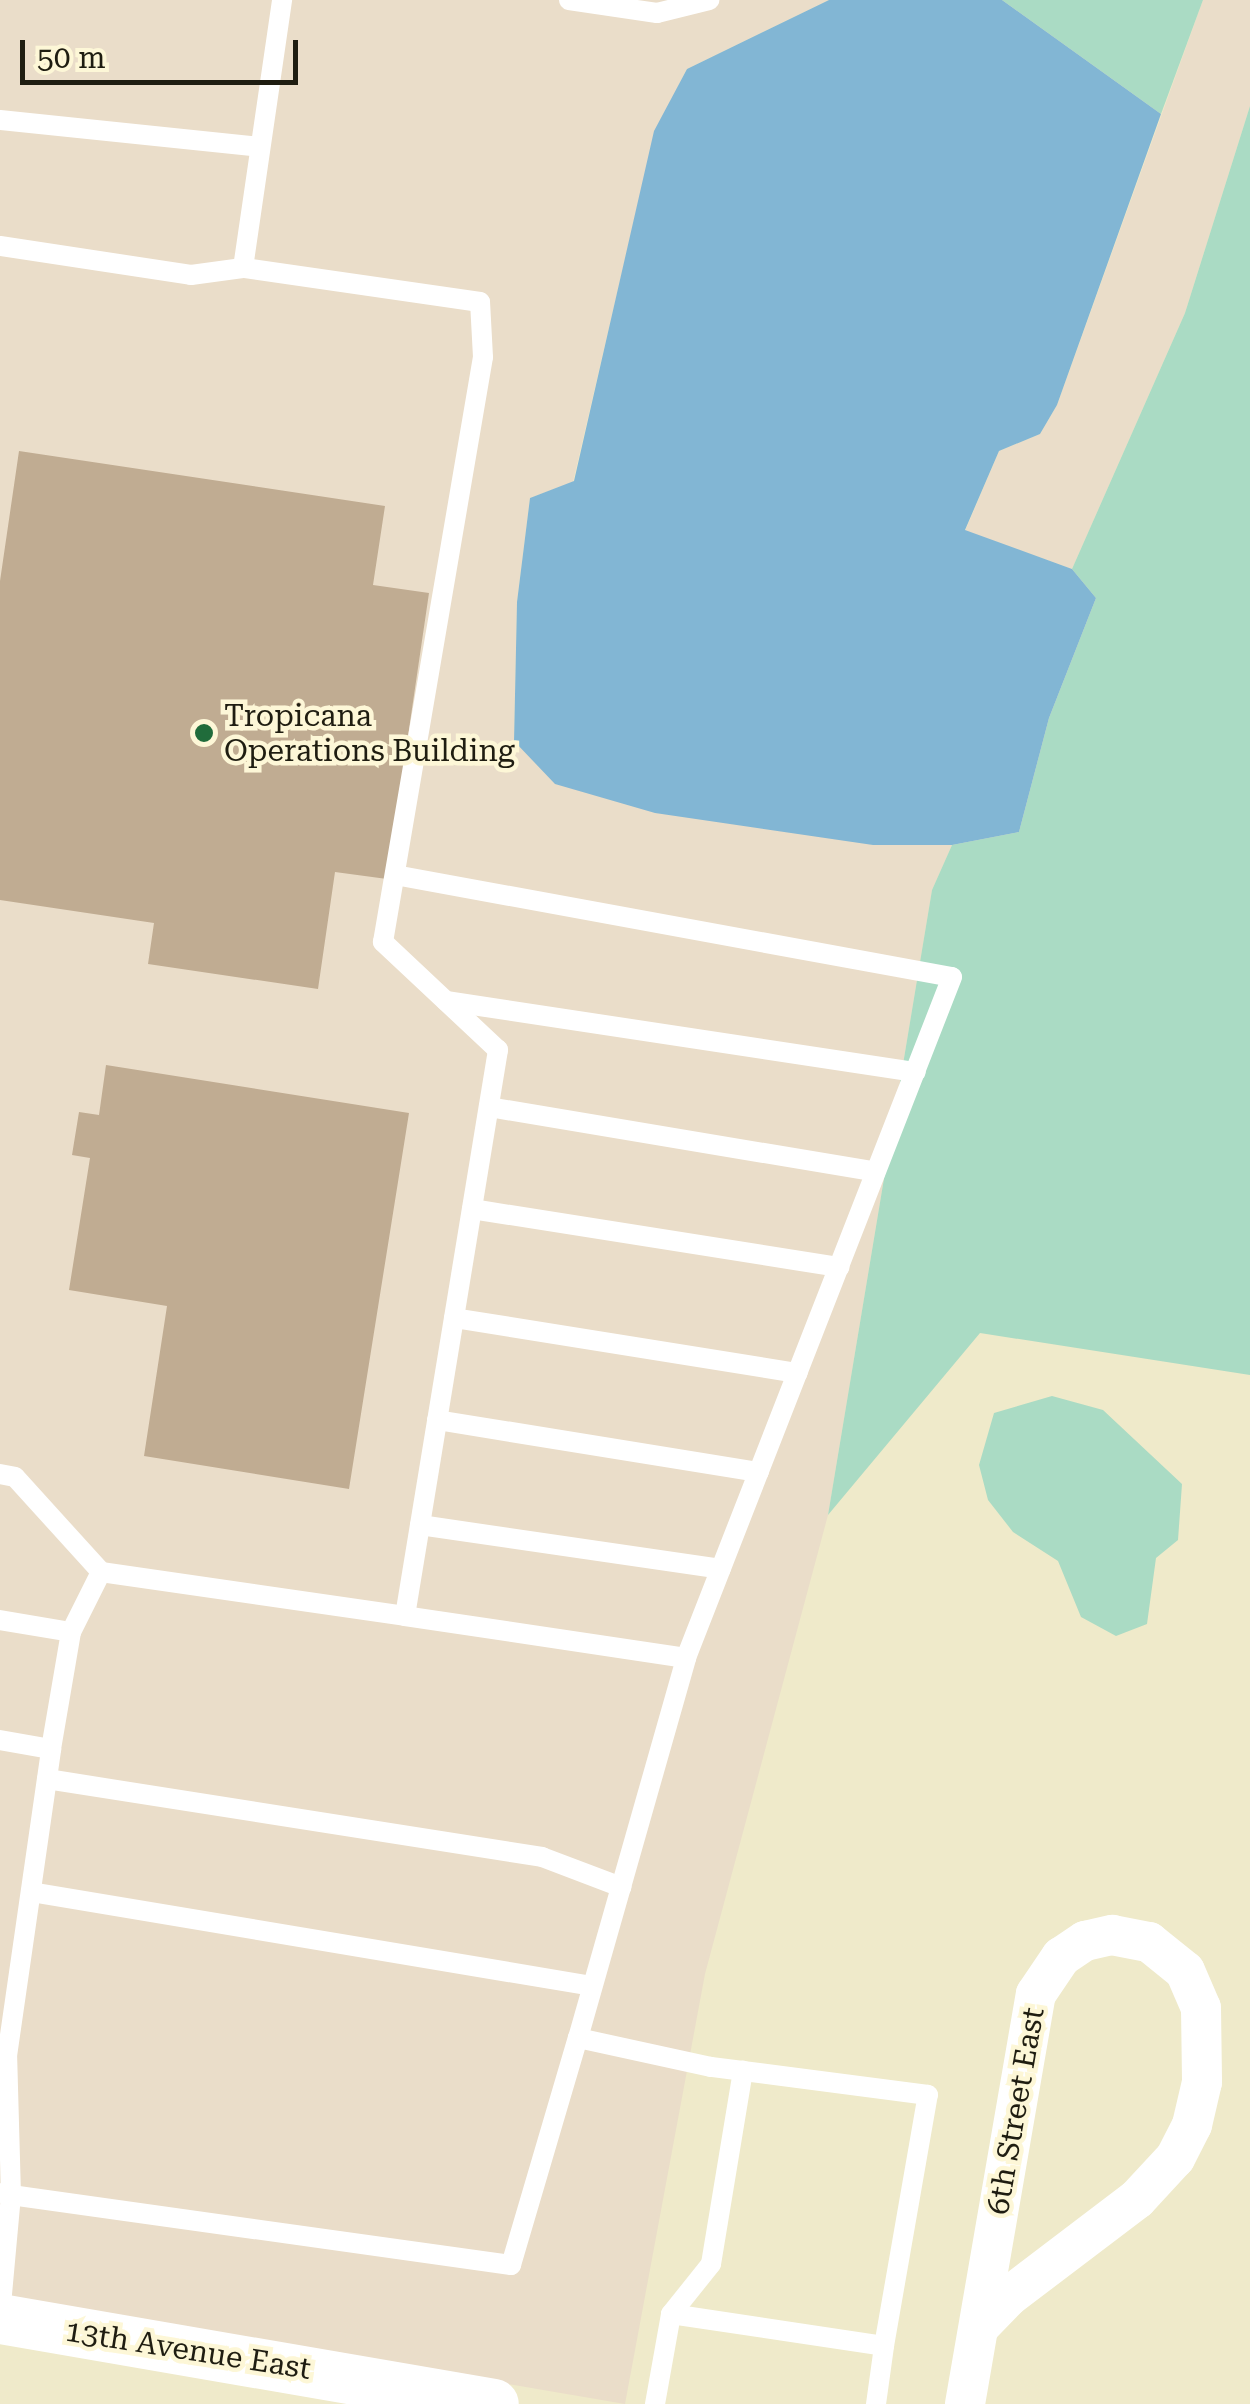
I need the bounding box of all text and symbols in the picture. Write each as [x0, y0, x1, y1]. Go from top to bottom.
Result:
scale bar [25, 20, 302, 82]
text: 50 m [37, 40, 106, 75]
place label: Tropicana Operations Building [224, 698, 515, 768]
marker: Tropicana Operations Building [193, 722, 215, 744]
street label: 6th Street East [980, 2005, 1052, 2217]
street label: 13th Avenue East [63, 2313, 313, 2387]

